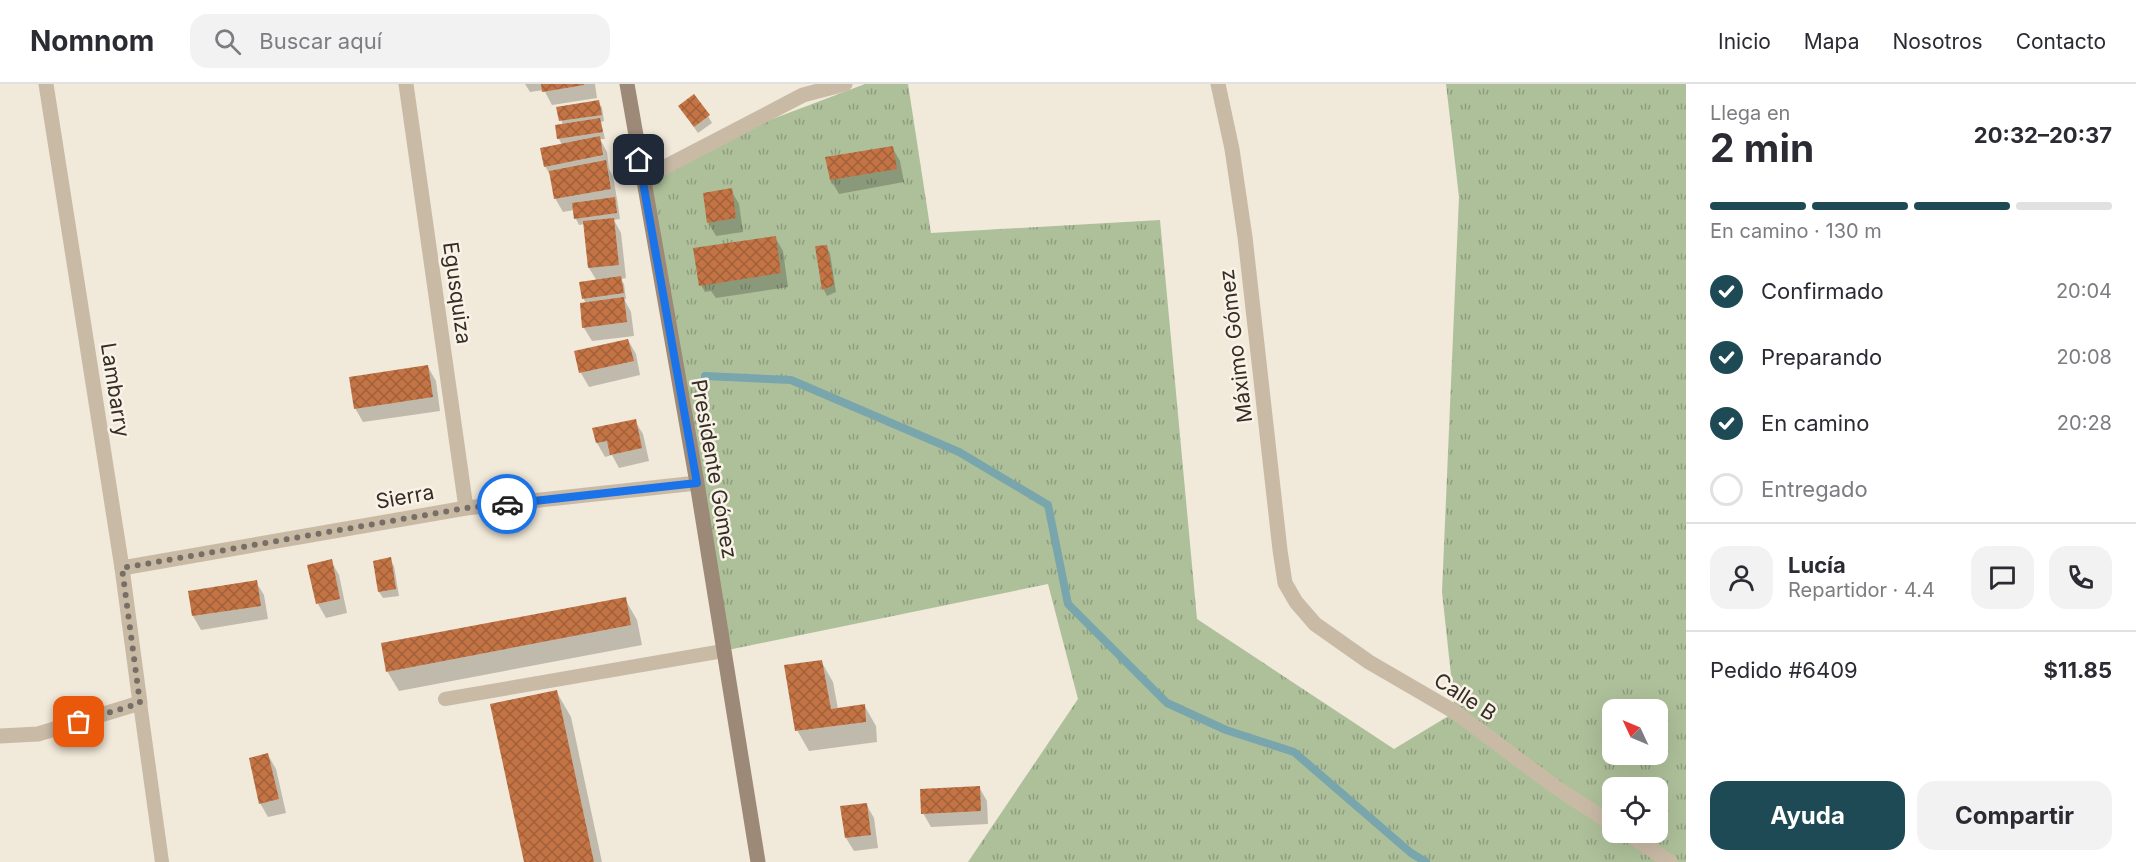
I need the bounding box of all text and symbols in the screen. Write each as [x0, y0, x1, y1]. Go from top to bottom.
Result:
search box [190, 14, 610, 68]
text: Nomnom [30, 24, 154, 58]
icon: search [211, 25, 244, 58]
text: Buscar aquí [259, 28, 382, 54]
text: Inicio [1718, 29, 1771, 54]
text: Mapa [1804, 29, 1859, 54]
text: Nosotros [1892, 29, 1983, 54]
text: Contacto [2016, 29, 2106, 54]
text: Llega en [1710, 101, 1790, 125]
text: 20:32–20:37 [1974, 122, 2112, 148]
text: 2 min [1710, 124, 1814, 171]
pin [613, 134, 664, 185]
icon: home [622, 143, 655, 176]
text: En camino · 130 m [1710, 219, 1882, 243]
street label: Egusquiza [438, 240, 477, 346]
street label: Máximo Gómez [1214, 268, 1257, 424]
icon: check [1710, 275, 1743, 308]
text: Confirmado [1761, 278, 1884, 304]
text: 20:04 [2056, 279, 2112, 303]
street label: Lambarry [96, 341, 135, 439]
icon: check [1710, 341, 1743, 374]
text: Preparando [1761, 344, 1882, 370]
text: 20:08 [2056, 345, 2112, 369]
street label: Presidente Gómez [686, 377, 743, 561]
icon: check [1710, 407, 1743, 440]
text: En camino [1761, 410, 1869, 436]
text: 20:28 [2057, 411, 2112, 435]
courier [477, 474, 537, 534]
text: Entregado [1761, 476, 1868, 502]
street label: Sierra [374, 479, 436, 514]
icon: car [491, 488, 524, 521]
button: person [1710, 546, 1773, 609]
button: chat [1971, 546, 2034, 609]
button: phone [2049, 546, 2112, 609]
text: Lucía [1788, 552, 1846, 578]
text: Repartidor · 4.4 [1788, 578, 1935, 602]
text: Pedido #6409 [1710, 657, 1858, 683]
text: $11.85 [2044, 657, 2112, 683]
street label: Calle B [1429, 667, 1501, 726]
pin [53, 696, 104, 747]
north arrow [1602, 699, 1668, 765]
map controls [1602, 699, 1668, 843]
icon: bag [62, 705, 95, 738]
button: locate [1602, 777, 1668, 843]
button: Ayuda [1710, 781, 1905, 850]
button: Compartir [1917, 781, 2112, 850]

